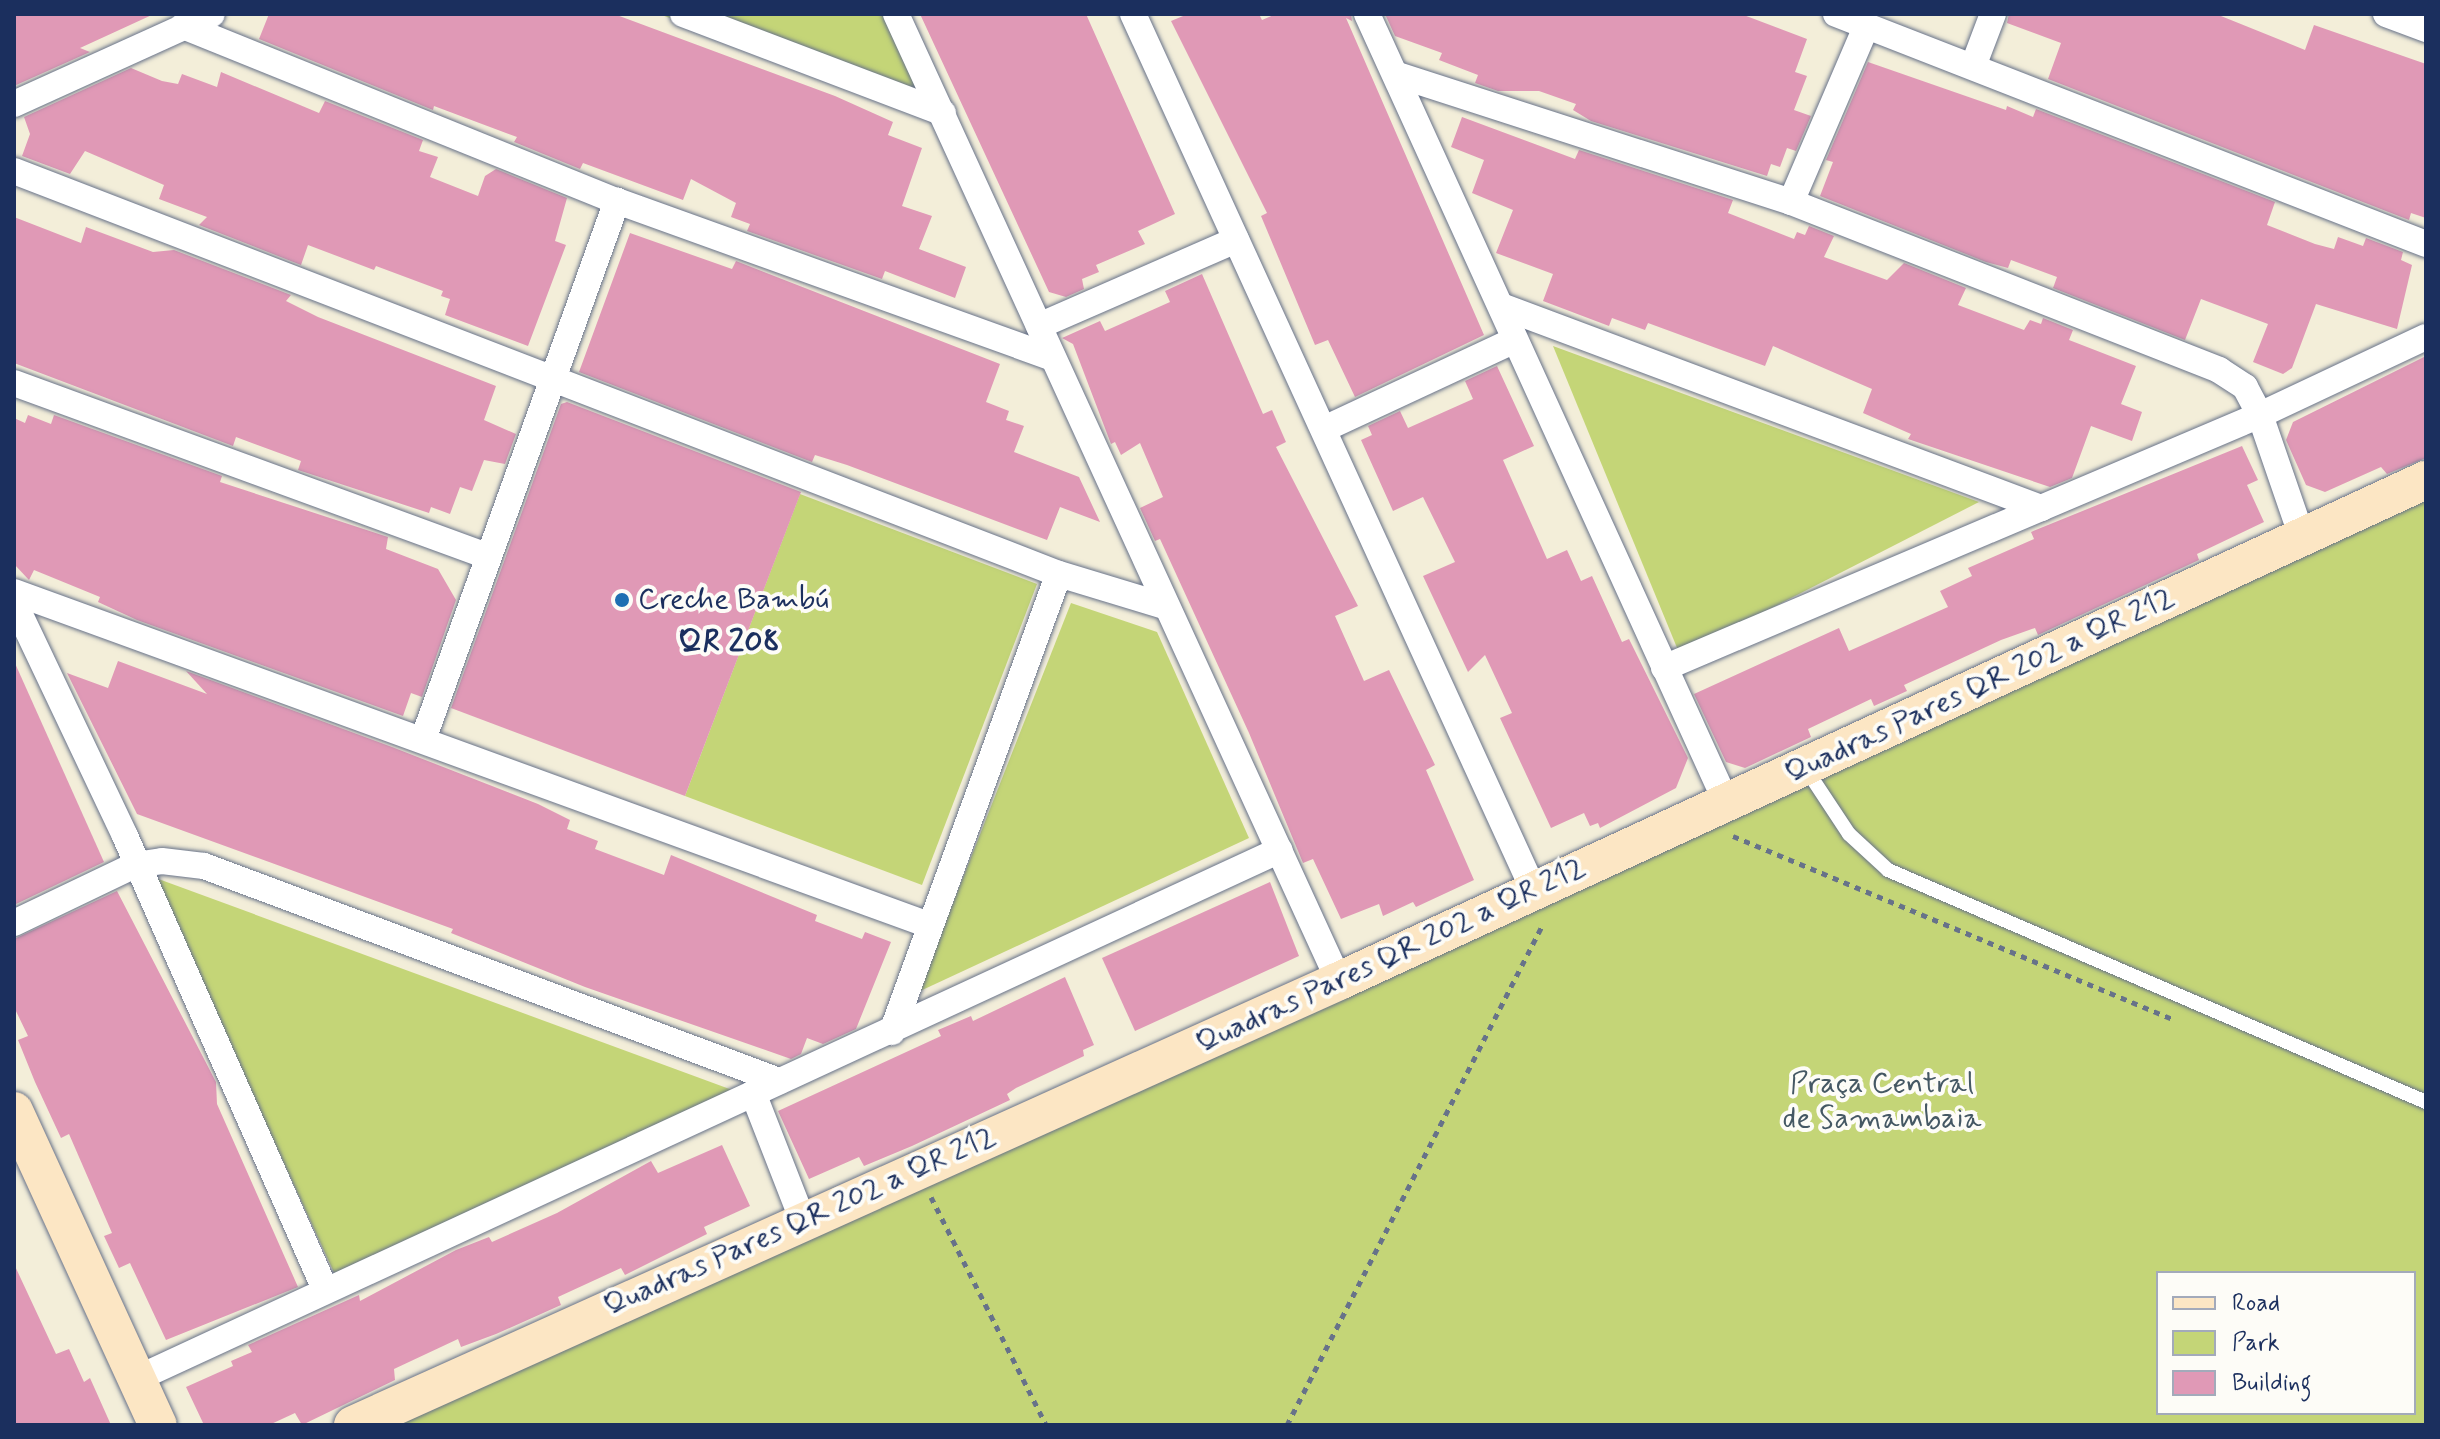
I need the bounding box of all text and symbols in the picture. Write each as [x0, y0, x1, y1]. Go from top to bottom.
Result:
place label: Creche Bambú [638, 582, 830, 618]
street label: Quadras Pares QR 202 a QR 212 [1783, 582, 2177, 790]
marker: Creche Bambú [613, 591, 631, 609]
district label: QR 208 [678, 623, 780, 661]
street label: Quadras Pares QR 202 a QR 212 [1194, 852, 1588, 1060]
park label: Praça Central de Samambaia [1783, 1066, 1981, 1136]
street label: Quadras Pares QR 202 a QR 212 [602, 1121, 998, 1323]
legend [2156, 1271, 2416, 1415]
text: Road [2232, 1288, 2280, 1319]
text: Park [2232, 1328, 2280, 1359]
text: Building [2232, 1368, 2312, 1399]

